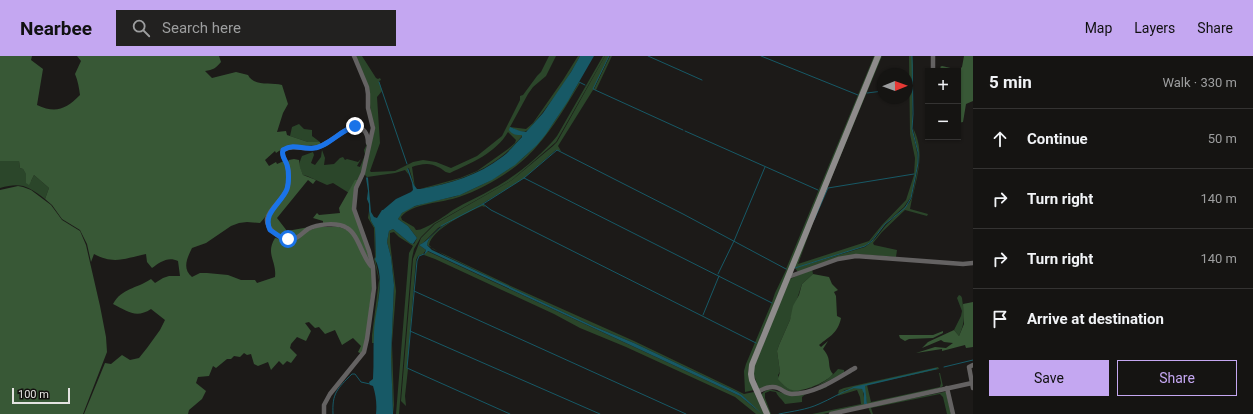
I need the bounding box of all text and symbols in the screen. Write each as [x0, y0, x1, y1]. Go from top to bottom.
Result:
search box [116, 10, 396, 46]
text: Nearbee [20, 17, 92, 40]
icon: search [130, 17, 152, 39]
text: Search here [162, 19, 241, 37]
text: Map [1085, 20, 1112, 36]
text: Layers [1134, 20, 1175, 36]
text: Share [1197, 20, 1233, 36]
north arrow [877, 68, 913, 104]
map controls [925, 68, 961, 140]
button: + [925, 68, 961, 104]
text: 5 min [989, 72, 1032, 92]
text: Walk · 330 m [1162, 75, 1237, 90]
button: − [925, 104, 961, 140]
route end [346, 117, 364, 135]
icon: ahead [989, 128, 1011, 150]
text: Continue [1027, 130, 1088, 148]
text: 50 m [1208, 131, 1237, 146]
icon: right [989, 188, 1011, 210]
text: Turn right [1027, 190, 1093, 208]
text: 140 m [1200, 191, 1237, 206]
route start [279, 230, 297, 248]
icon: right [989, 248, 1011, 270]
text: Turn right [1027, 250, 1093, 268]
text: 140 m [1200, 251, 1237, 266]
icon: arrive [989, 308, 1011, 330]
text: Arrive at destination [1027, 310, 1164, 328]
button: Save [989, 360, 1109, 396]
button: Share [1117, 360, 1237, 396]
scale bar [12, 386, 70, 405]
text: 100 m [18, 388, 49, 401]

